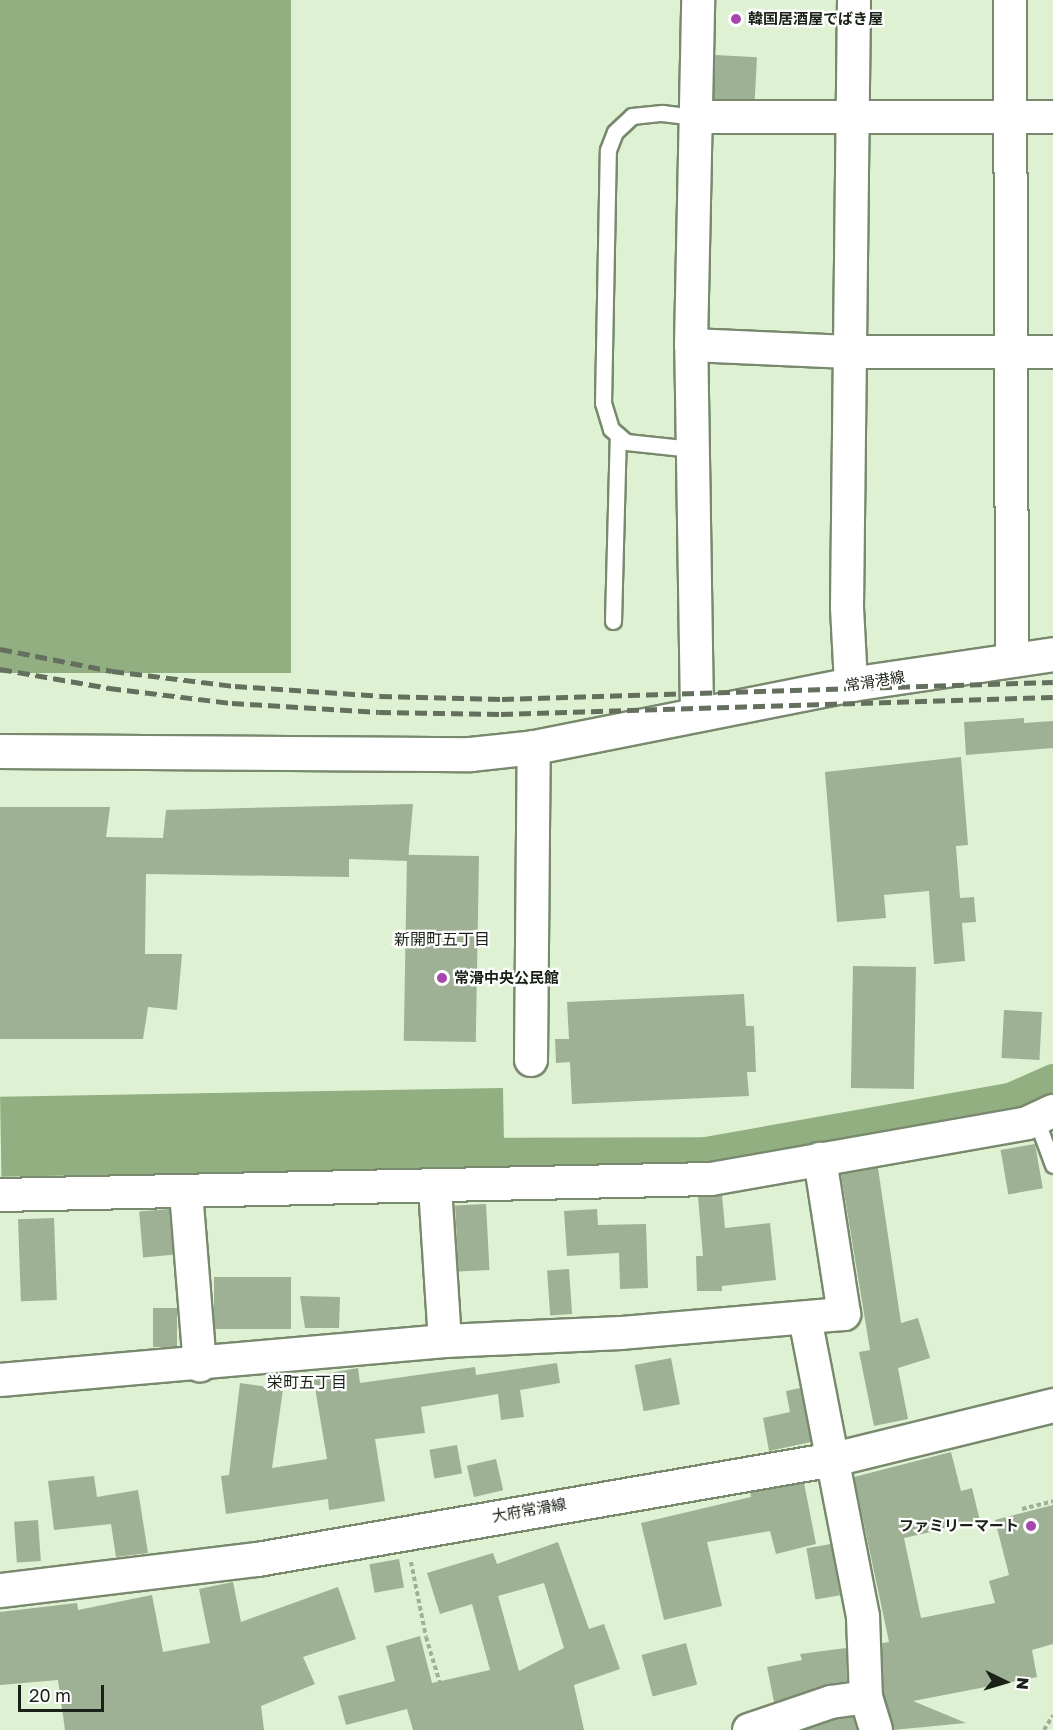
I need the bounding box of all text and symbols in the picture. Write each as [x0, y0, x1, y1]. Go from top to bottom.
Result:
place label: 韓国居酒屋でばき屋 [748, 10, 883, 28]
marker: 韓国居酒屋でばき屋 [729, 12, 743, 26]
street label: 常滑港線 [844, 667, 906, 695]
district label: 新開町五丁目 [394, 929, 490, 949]
place label: 常滑中央公民館 [454, 969, 559, 987]
marker: 常滑中央公民館 [435, 971, 449, 985]
district label: 栄町五丁目 [267, 1372, 347, 1392]
street label: 大府常滑線 [491, 1495, 567, 1525]
place label: ファミリーマート [899, 1517, 1019, 1535]
marker: ファミリーマート [1024, 1519, 1038, 1533]
north arrow [975, 1652, 1035, 1712]
scale bar [21, 1673, 106, 1711]
text: N [1012, 1677, 1033, 1690]
text: 20 m [29, 1684, 71, 1706]

